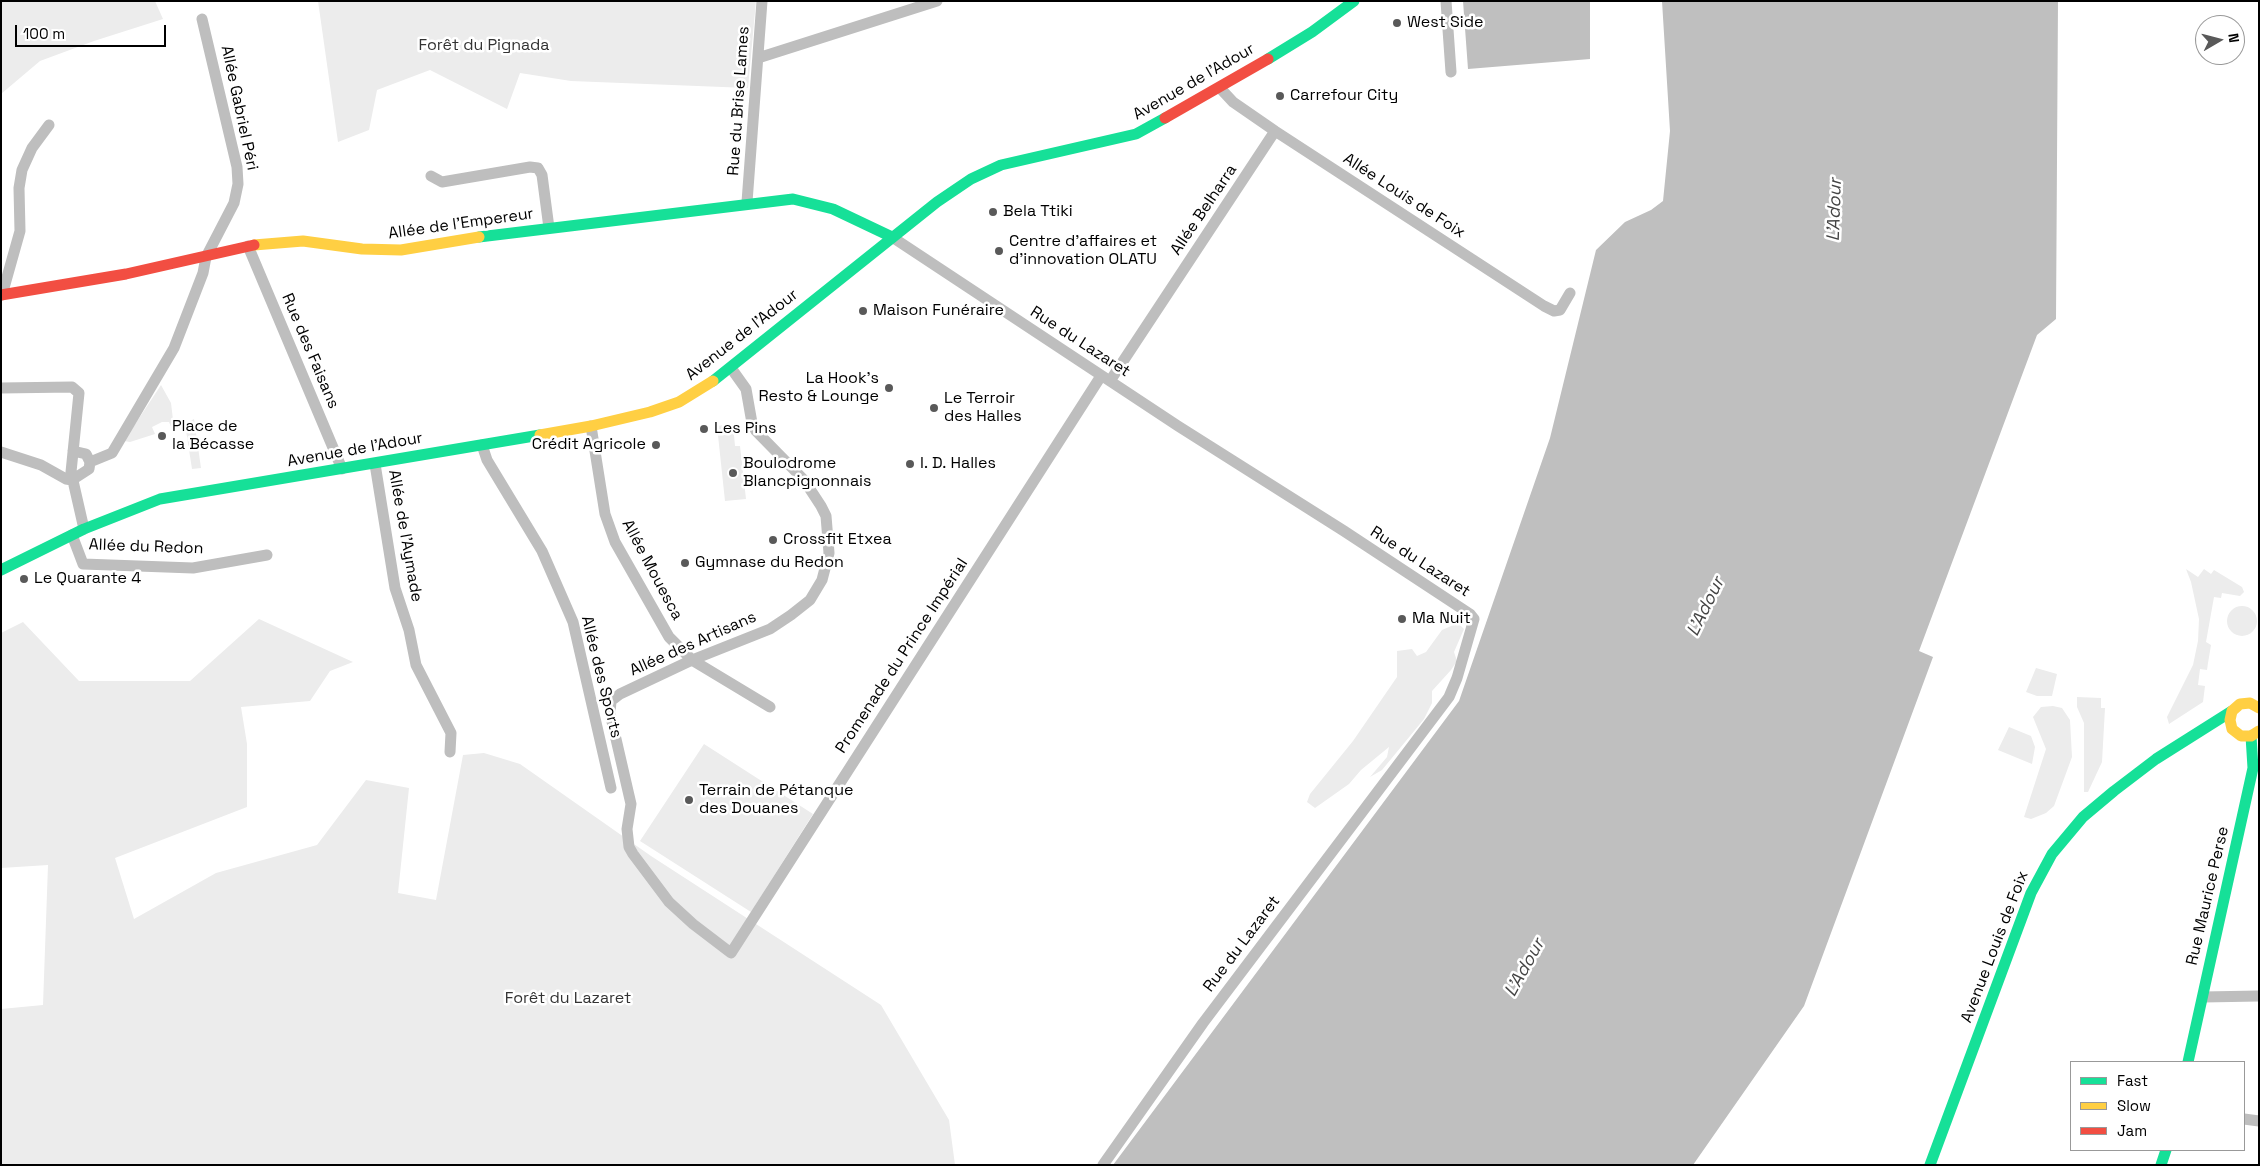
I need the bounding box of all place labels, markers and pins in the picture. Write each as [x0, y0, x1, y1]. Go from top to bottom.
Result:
place label: West Side [1407, 13, 1483, 33]
marker: West Side [1391, 17, 1403, 29]
place label: Carrefour City [1290, 86, 1398, 106]
marker: Carrefour City [1274, 90, 1286, 102]
place label: Bela Ttiki [1003, 202, 1073, 222]
marker: Bela Ttiki [987, 206, 999, 218]
place label: Centre d’affaires et d’innovation OLATU [1009, 232, 1157, 270]
marker: Centre d’affaires et d’innovation OLATU [993, 245, 1005, 257]
place label: Maison Funéraire [873, 301, 1004, 321]
marker: Maison Funéraire [857, 305, 869, 317]
place label: La Hook's Resto & Lounge [758, 369, 879, 407]
marker: La Hook's Resto & Lounge [883, 382, 895, 394]
place label: Le Terroir des Halles [944, 389, 1022, 427]
marker: Le Terroir des Halles [928, 402, 940, 414]
place label: Place de la Bécasse [172, 417, 254, 455]
place label: Les Pins [714, 419, 776, 439]
marker: Les Pins [698, 423, 710, 435]
marker: Place de la Bécasse [156, 430, 168, 442]
place label: Crédit Agricole [532, 435, 646, 455]
marker: Crédit Agricole [650, 439, 662, 451]
place label: Boulodrome Blancpignonnais [743, 454, 871, 492]
place label: I. D. Halles [920, 454, 996, 474]
marker: I. D. Halles [904, 458, 916, 470]
marker: Boulodrome Blancpignonnais [727, 467, 739, 479]
place label: Crossfit Etxea [783, 530, 892, 550]
marker: Crossfit Etxea [767, 534, 779, 546]
place label: Gymnase du Redon [695, 553, 844, 573]
marker: Gymnase du Redon [679, 557, 691, 569]
place label: Le Quarante 4 [34, 569, 141, 589]
marker: Le Quarante 4 [18, 573, 30, 585]
place label: Ma Nuit [1412, 609, 1471, 629]
marker: Ma Nuit [1396, 613, 1408, 625]
place label: Terrain de Pétanque des Douanes [699, 781, 853, 819]
marker: Terrain de Pétanque des Douanes [683, 794, 695, 806]

